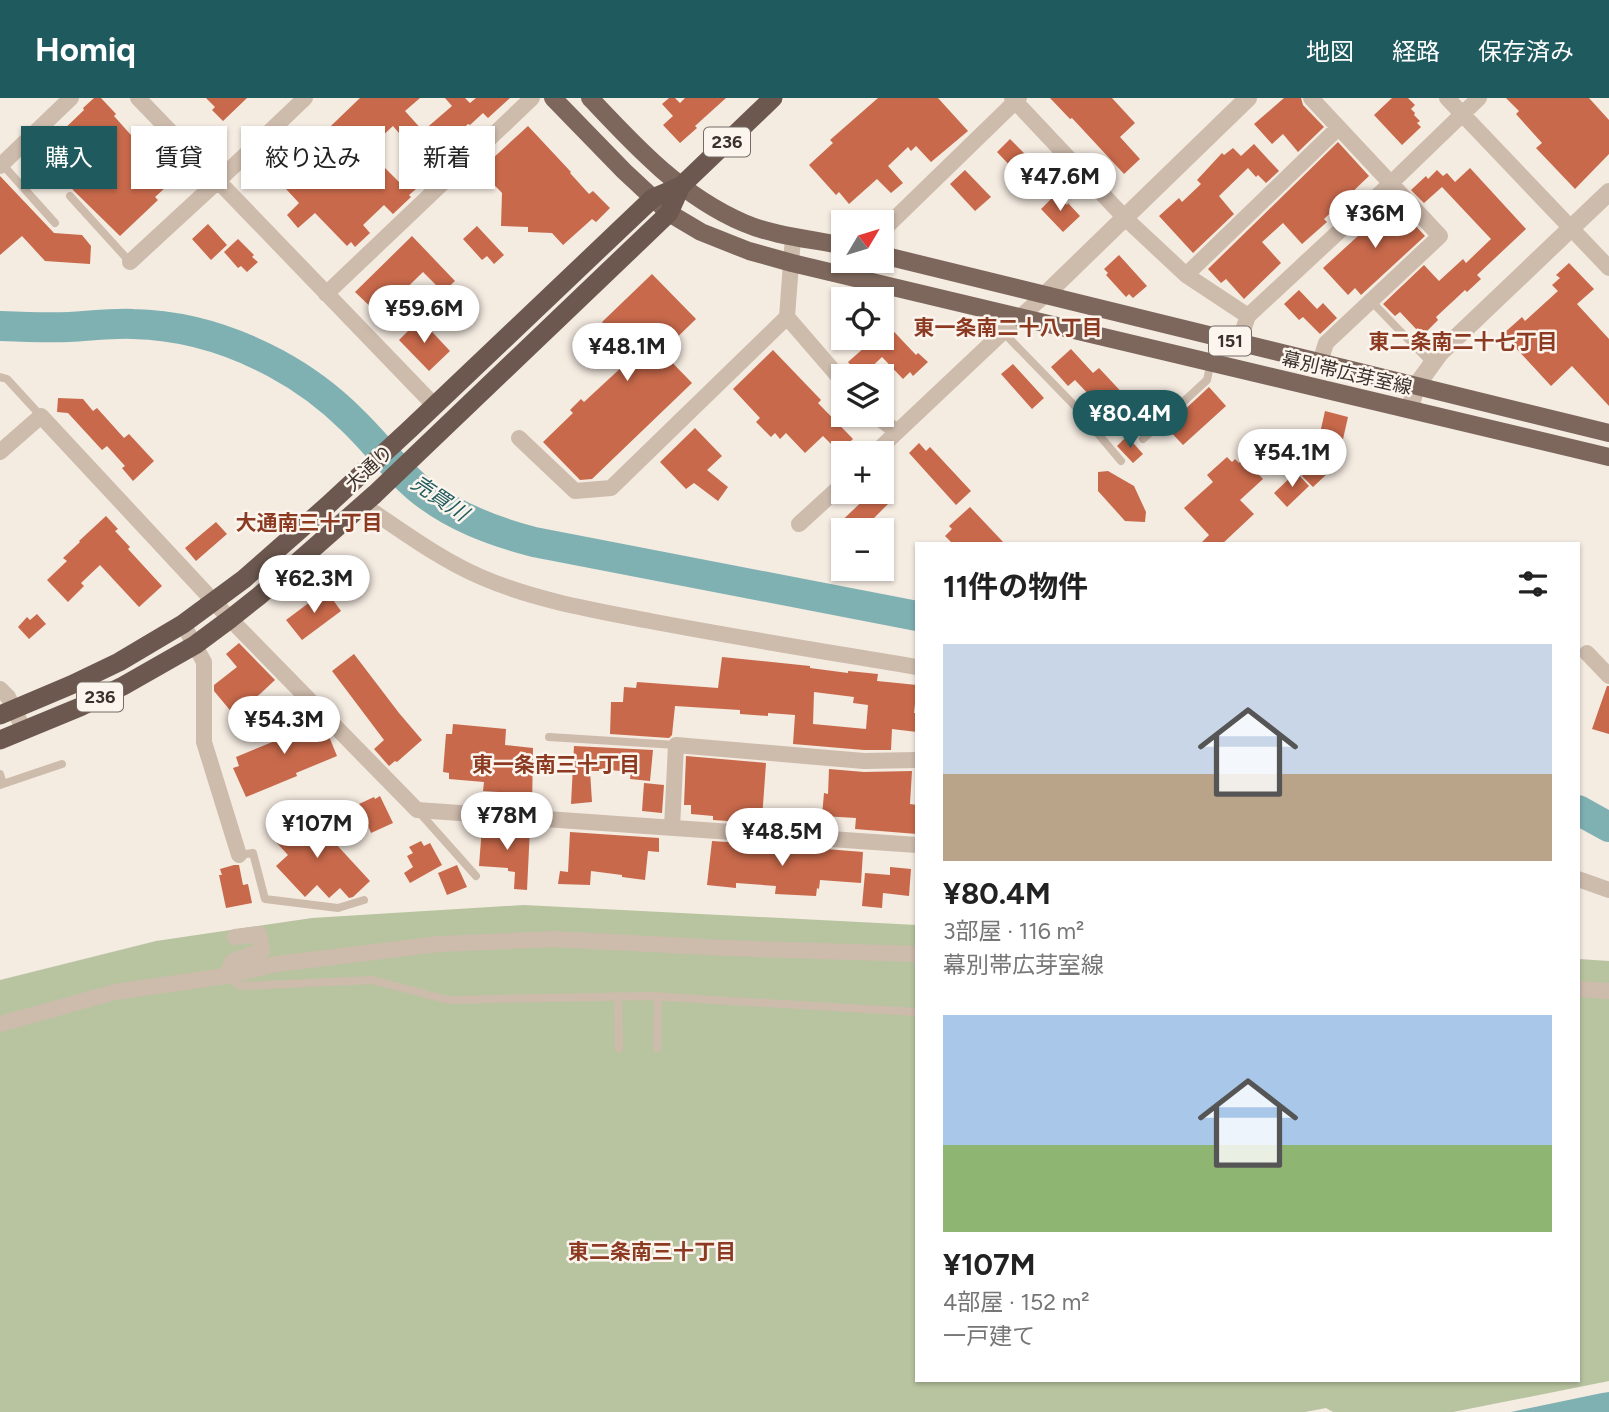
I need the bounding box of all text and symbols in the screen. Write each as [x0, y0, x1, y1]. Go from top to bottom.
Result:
text: Homiq [35, 30, 136, 69]
text: 地図 [1306, 37, 1354, 66]
text: 経路 [1392, 37, 1440, 66]
text: 保存済み [1478, 37, 1574, 66]
chip: 購入 [21, 126, 117, 189]
chip: 賃貸 [131, 126, 227, 189]
chip: 絞り込み [241, 126, 385, 189]
chip: 新着 [399, 126, 495, 189]
road number: 236 [704, 127, 750, 156]
pin: ¥47.6M [1003, 153, 1117, 213]
text: ¥47.6M [1020, 162, 1100, 190]
pin: ¥36M [1334, 190, 1416, 250]
text: ¥36M [1345, 199, 1405, 227]
north arrow [831, 210, 894, 273]
map controls [831, 210, 894, 581]
pin: ¥59.6M [367, 286, 481, 345]
button: locate [831, 287, 894, 350]
text: ¥59.6M [384, 294, 464, 322]
district label: 東一条南二十八丁目 [914, 315, 1103, 340]
pin: ¥48.1M [570, 324, 684, 383]
road number: 151 [1209, 327, 1251, 356]
district label: 東二条南二十七丁目 [1369, 329, 1558, 354]
text: ¥48.1M [588, 332, 666, 360]
street label: 幕別帯広芽室線 [1280, 347, 1414, 399]
button: layers [831, 364, 894, 427]
pin: ¥80.4M [1073, 390, 1187, 450]
text: ¥80.4M [1089, 399, 1171, 427]
pin: ¥54.1M [1235, 430, 1349, 489]
text: ¥54.1M [1254, 438, 1330, 466]
street label: 大通り [340, 440, 398, 496]
button: + [831, 441, 894, 504]
water label: 売買川 [407, 470, 475, 527]
district label: 大通南三十丁目 [236, 510, 383, 535]
button: − [831, 518, 894, 581]
pin: ¥62.3M [257, 556, 371, 615]
text: ¥62.3M [275, 564, 353, 592]
icon: filters [1514, 565, 1552, 603]
text: 11件の物件 [943, 568, 1088, 605]
road number: 236 [77, 682, 123, 712]
icon: home [1185, 689, 1311, 815]
pin: ¥54.3M [227, 696, 341, 756]
text: ¥54.3M [244, 705, 324, 733]
district label: 東一条南三十丁目 [472, 752, 640, 777]
pin: ¥78M [466, 792, 548, 852]
pin: ¥107M [268, 800, 366, 860]
text: ¥78M [477, 801, 537, 829]
pin: ¥48.5M [725, 808, 839, 868]
text: ¥107M [282, 809, 352, 837]
text: ¥48.5M [741, 817, 823, 845]
text: ¥80.4M [943, 875, 1051, 912]
text: 3部屋 · 116 m² [943, 917, 1084, 945]
text: 幕別帯広芽室線 [943, 951, 1104, 979]
icon: home [1185, 1060, 1311, 1186]
district label: 東二条南三十丁目 [568, 1239, 736, 1264]
text: ¥107M [943, 1246, 1035, 1283]
text: 4部屋 · 152 m² [943, 1288, 1090, 1316]
text: 一戸建て [943, 1322, 1035, 1350]

